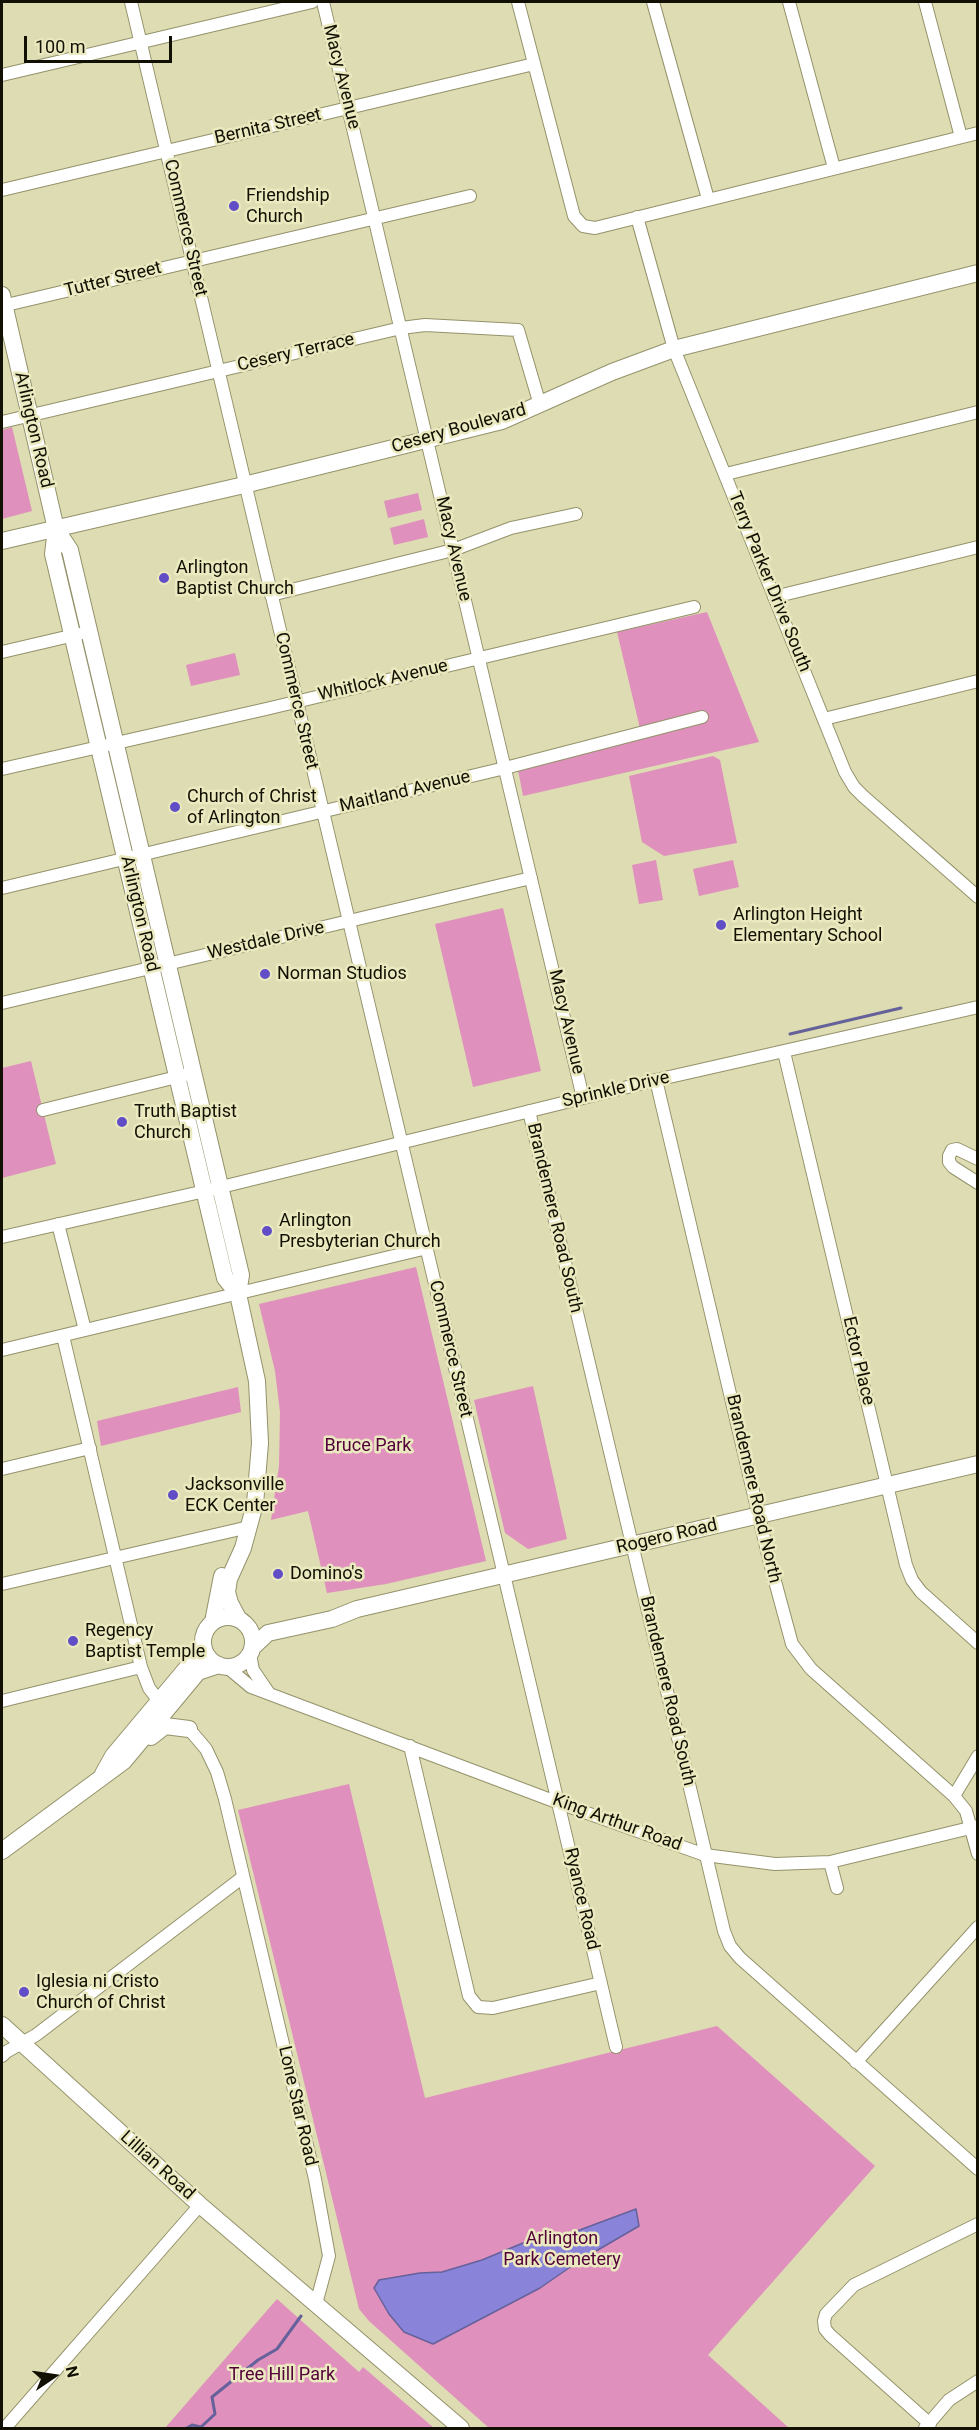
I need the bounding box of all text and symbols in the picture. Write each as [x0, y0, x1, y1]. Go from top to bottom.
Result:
street label: Macy Avenue [318, 23, 364, 131]
scale bar [27, 24, 176, 62]
text: 100 m [35, 36, 86, 57]
street label: Bernita Street [213, 104, 323, 150]
street label: Commerce Street [159, 157, 211, 299]
place label: Friendship Church [246, 185, 330, 228]
marker: Friendship Church [227, 199, 241, 213]
street label: Tutter Street [62, 258, 164, 302]
street label: Cesery Terrace [235, 329, 357, 377]
street label: Arlington Road [9, 370, 57, 490]
street label: Cesery Boulevard [389, 399, 529, 459]
street label: Terry Parker Drive South [723, 489, 815, 675]
street label: Macy Avenue [430, 495, 476, 603]
place label: Arlington Baptist Church [176, 557, 294, 600]
marker: Arlington Baptist Church [157, 571, 171, 585]
street label: Commerce Street [270, 630, 322, 772]
street label: Whitlock Avenue [316, 656, 450, 706]
street label: Maitland Avenue [338, 766, 472, 818]
place label: Church of Christ of Arlington [187, 786, 317, 828]
marker: Church of Christ of Arlington [168, 800, 182, 814]
street label: Arlington Road [115, 854, 163, 974]
place label: Arlington Height Elementary School [733, 904, 882, 946]
street label: Westdale Drive [206, 917, 326, 965]
marker: Arlington Height Elementary School [714, 918, 728, 932]
place label: Norman Studios [277, 963, 407, 985]
marker: Norman Studios [258, 967, 272, 981]
street label: Macy Avenue [543, 968, 589, 1076]
street label: Sprinkle Drive [560, 1067, 672, 1113]
place label: Truth Baptist Church [134, 1101, 237, 1144]
marker: Truth Baptist Church [115, 1115, 129, 1129]
street label: Brandemere Road South [522, 1121, 586, 1315]
place label: Arlington Presbyterian Church [279, 1210, 441, 1252]
marker: Arlington Presbyterian Church [260, 1224, 274, 1238]
street label: Commerce Street [424, 1278, 476, 1420]
street label: Ector Place [837, 1314, 879, 1408]
street label: Brandemere Road North [721, 1393, 785, 1585]
park label: Bruce Park [325, 1435, 411, 1457]
place label: Jacksonville ECK Center [185, 1474, 284, 1516]
marker: Jacksonville ECK Center [166, 1488, 180, 1502]
street label: Rogero Road [614, 1515, 720, 1559]
place label: Domino's [290, 1563, 363, 1585]
marker: Domino's [271, 1567, 285, 1581]
street label: Brandemere Road South [635, 1594, 699, 1788]
place label: Regency Baptist Temple [85, 1620, 205, 1662]
marker: Regency Baptist Temple [66, 1634, 80, 1648]
street label: King Arthur Road [549, 1790, 685, 1856]
street label: Ryance Road [559, 1846, 603, 1952]
place label: Iglesia ni Cristo Church of Christ [36, 1971, 166, 2014]
marker: Iglesia ni Cristo Church of Christ [17, 1985, 31, 1999]
street label: Lone Star Road [273, 2044, 321, 2168]
street label: Lillian Road [115, 2127, 199, 2205]
park label: Arlington Park Cemetery [503, 2228, 621, 2270]
north arrow [24, 2346, 84, 2406]
text: N [61, 2364, 83, 2379]
park label: Tree Hill Park [229, 2364, 335, 2386]

